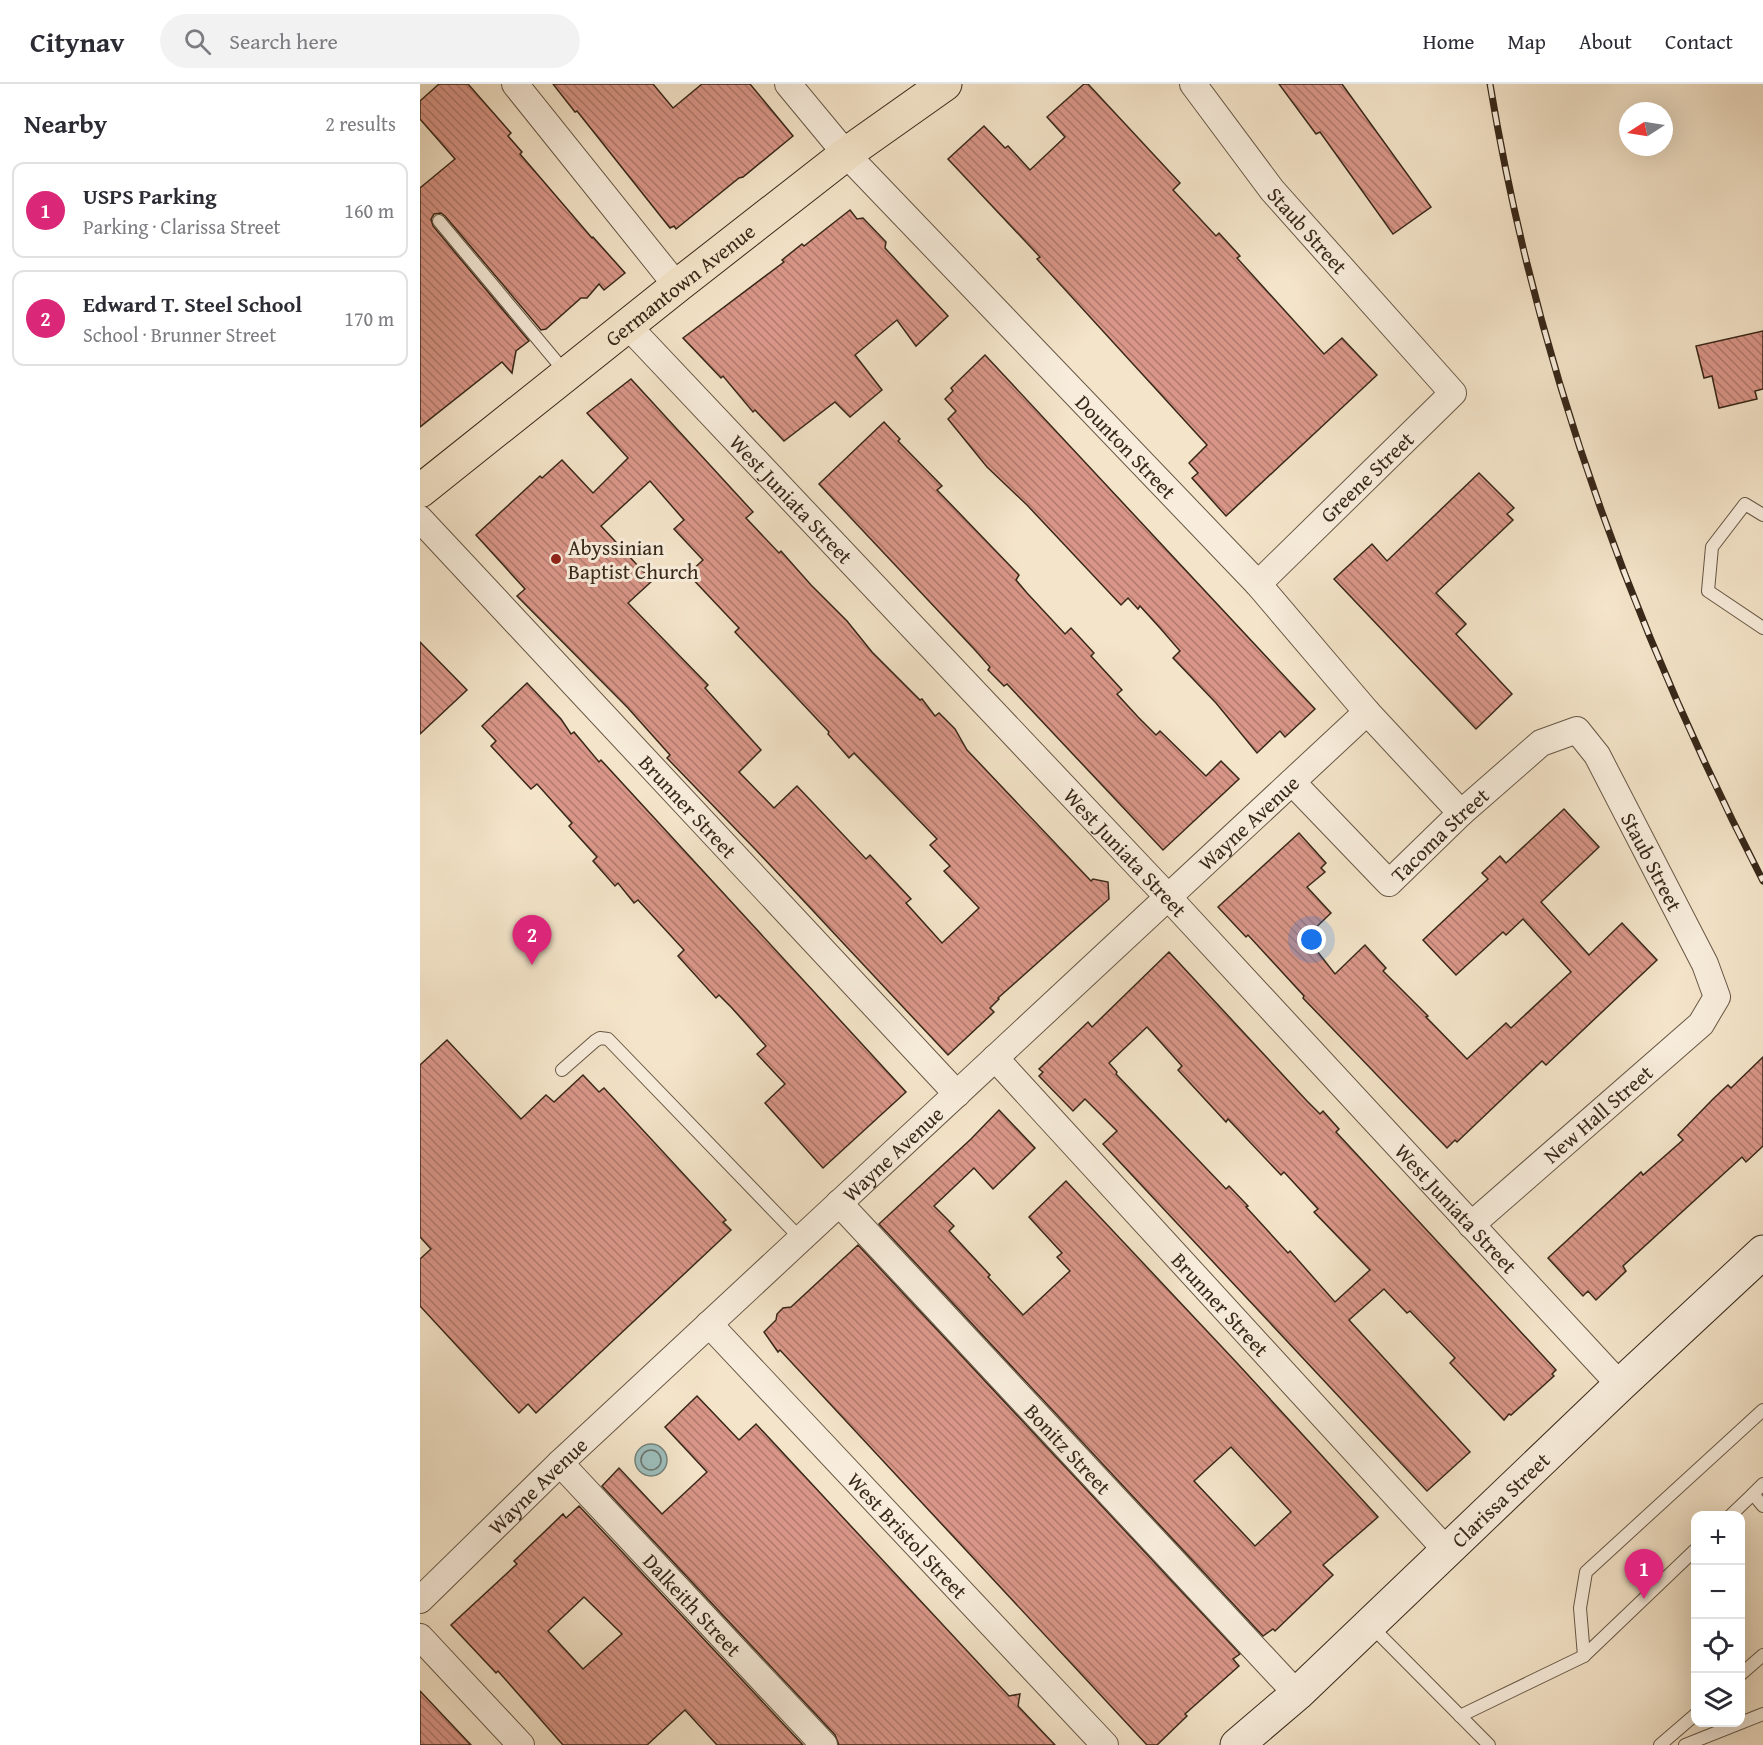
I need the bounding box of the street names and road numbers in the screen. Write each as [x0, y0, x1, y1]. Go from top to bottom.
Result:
street label: Staub Street [1260, 180, 1356, 281]
street label: Germantown Avenue [598, 215, 762, 353]
street label: Dounton Street [1069, 387, 1184, 506]
street label: Greene Street [1313, 424, 1421, 530]
street label: West Juniata Street [723, 427, 861, 571]
street label: Brunner Street [632, 747, 745, 865]
street label: Wayne Avenue [1191, 767, 1306, 878]
street label: West Juniata Street [1056, 780, 1195, 924]
street label: Tacoma Street [1383, 780, 1496, 889]
street label: Staub Street [1614, 807, 1691, 917]
street label: New Hall Street [1536, 1057, 1660, 1170]
street label: Wayne Avenue [835, 1098, 950, 1209]
street label: West Juniata Street [1388, 1136, 1525, 1281]
street label: Brunner Street [1165, 1245, 1277, 1364]
street label: Bonitz Street [1018, 1396, 1119, 1502]
street label: Wayne Avenue [481, 1430, 594, 1541]
street label: Clarissa Street [1444, 1444, 1557, 1554]
street label: West Bristol Street [840, 1465, 976, 1606]
street label: Dalkeith Street [636, 1546, 749, 1664]

